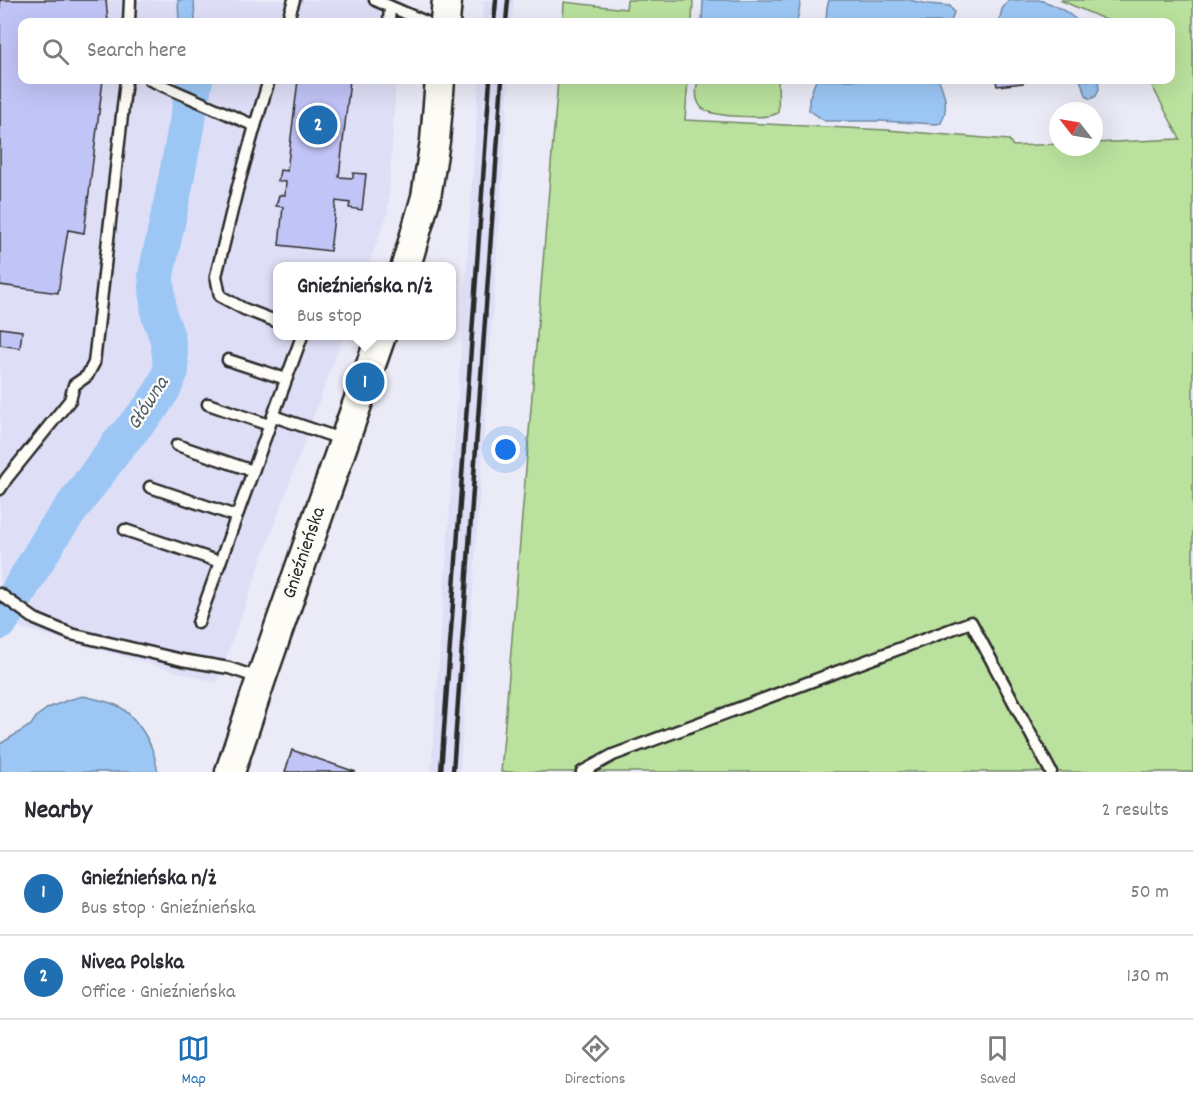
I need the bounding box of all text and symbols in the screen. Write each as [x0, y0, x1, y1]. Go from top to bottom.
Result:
search box [18, 18, 1175, 84]
icon: search [39, 35, 72, 68]
text: Search here [87, 36, 186, 67]
pin: 2 [298, 102, 338, 148]
north arrow [1049, 102, 1103, 156]
popup [273, 262, 456, 340]
text: Gnieźnieńska n/ż [297, 272, 432, 303]
text: Bus stop [297, 303, 362, 331]
pin: 1 [346, 360, 385, 404]
water label: Główna [121, 370, 178, 437]
your location [491, 435, 520, 464]
street label: Gnieźnieńska [276, 503, 334, 603]
text: Nearby [24, 793, 92, 830]
text: 2 results [1102, 797, 1169, 825]
text: Gnieźnieńska n/ż [81, 864, 216, 895]
text: 1 [41, 879, 46, 907]
text: 50 m [1131, 879, 1169, 907]
text: Bus stop · Gnieźnieńska [81, 895, 255, 923]
text: Nivea Polska [81, 948, 184, 979]
text: 2 [39, 963, 48, 991]
text: 130 m [1127, 963, 1169, 991]
text: Office · Gnieźnieńska [81, 979, 235, 1007]
tab: Map [177, 1032, 210, 1091]
tab: Directions [565, 1032, 625, 1091]
tab: Saved [980, 1032, 1016, 1091]

